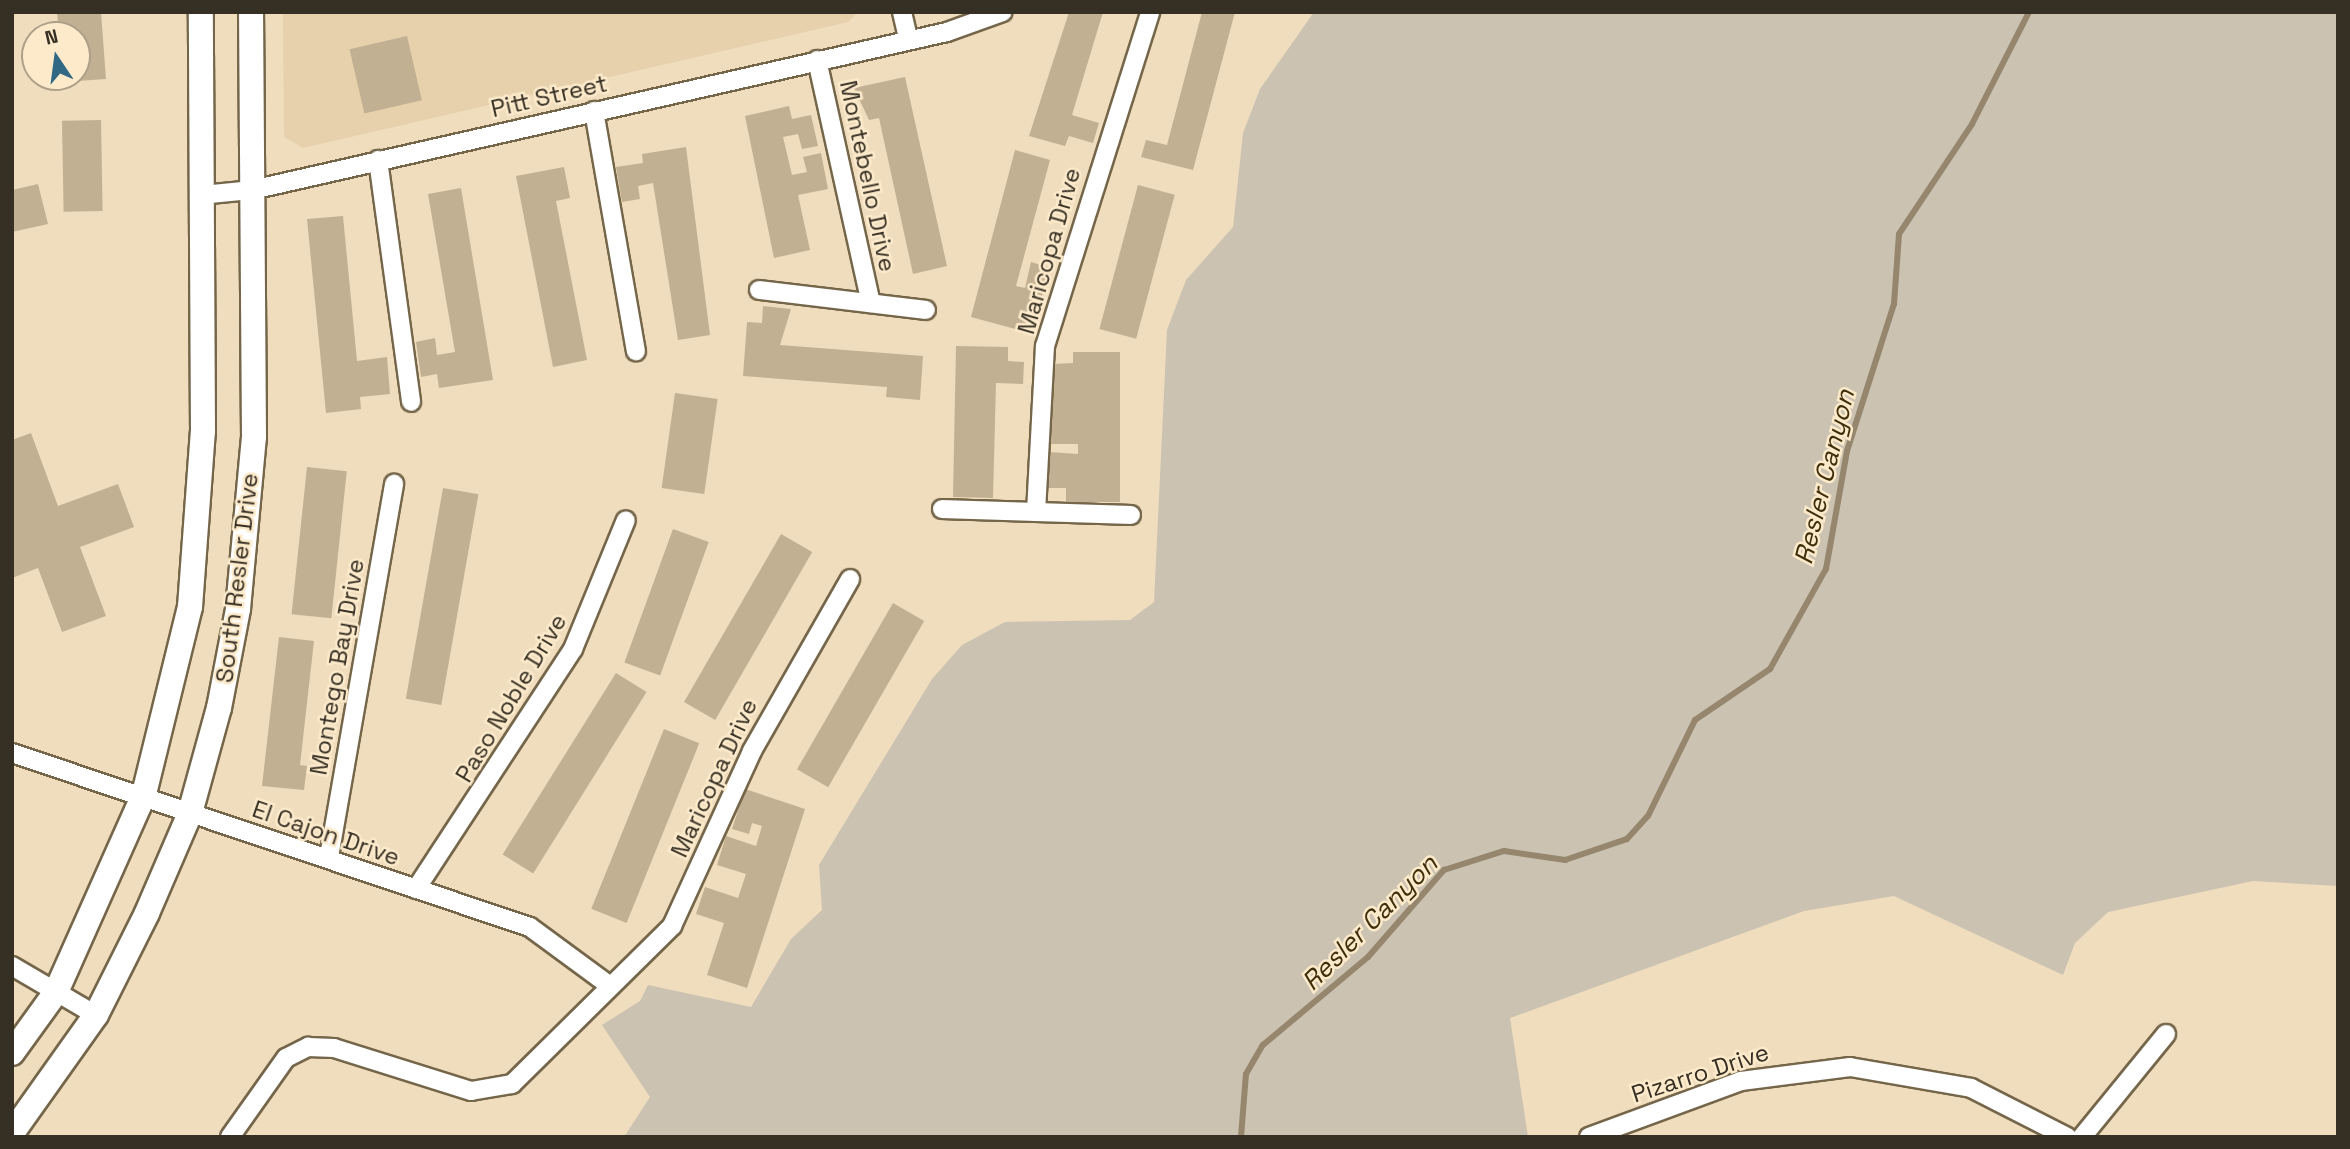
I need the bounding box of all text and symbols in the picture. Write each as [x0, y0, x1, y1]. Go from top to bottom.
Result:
north arrow [21, 21, 91, 91]
text: N [43, 23, 61, 51]
street label: Pitt Street [488, 69, 610, 123]
street label: Montebello Drive [834, 78, 902, 274]
street label: Maricopa Drive [1012, 165, 1086, 337]
water label: Resler Canyon [1788, 386, 1862, 568]
street label: South Resler Drive [210, 472, 264, 684]
street label: Montego Bay Drive [304, 557, 370, 777]
street label: Paso Noble Drive [449, 609, 573, 787]
street label: Maricopa Drive [665, 694, 763, 862]
street label: El Cajon Drive [249, 794, 403, 872]
water label: Resler Canyon [1296, 849, 1444, 997]
street label: Pizarro Drive [1628, 1037, 1772, 1109]

